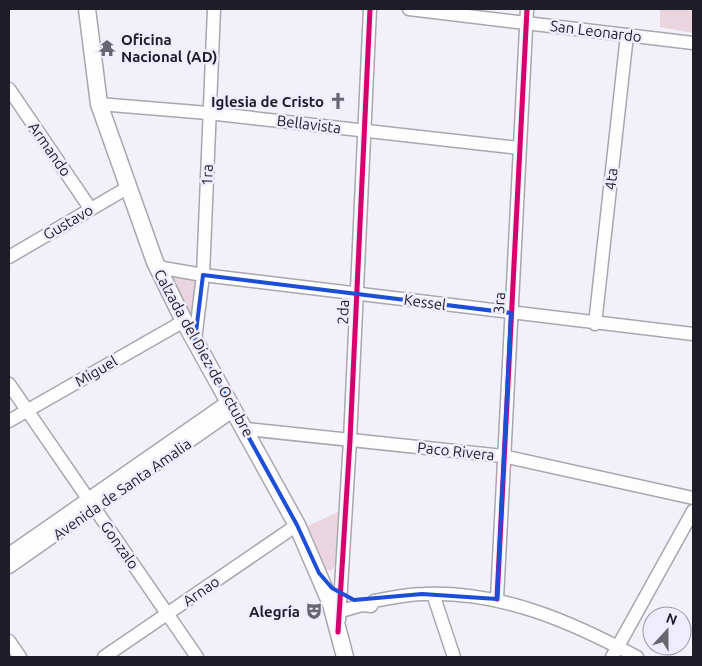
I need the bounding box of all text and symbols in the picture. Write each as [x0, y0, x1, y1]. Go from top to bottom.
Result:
street label: San Leonardo [549, 17, 643, 45]
place label: Oficina Nacional (AD) [121, 31, 217, 65]
temple icon: Oficina Nacional (AD) [97, 38, 117, 58]
church icon: Iglesia de Cristo [328, 91, 348, 111]
place label: Iglesia de Cristo [211, 93, 324, 110]
street label: Bellavista [276, 112, 342, 136]
street label: Armando [25, 119, 75, 179]
street label: 1ra [198, 164, 216, 186]
street label: 4ta [601, 167, 621, 191]
street label: Gustavo [40, 201, 96, 243]
street label: Calzada del Diez de Octubre [151, 266, 257, 440]
street label: Kessel [403, 291, 447, 313]
street label: 3ra [490, 292, 508, 314]
street label: 2da [334, 299, 352, 325]
street label: Miguel [72, 352, 120, 390]
street label: Avenida de Santa Amalia [50, 435, 194, 543]
street label: Paco Rivera [417, 438, 495, 464]
street label: Gonzalo [97, 518, 143, 572]
street label: Arnao [180, 572, 222, 610]
theatre icon: Alegría [304, 601, 324, 621]
place label: Alegría [249, 603, 300, 620]
north arrow [642, 606, 692, 656]
text: N [664, 610, 679, 628]

